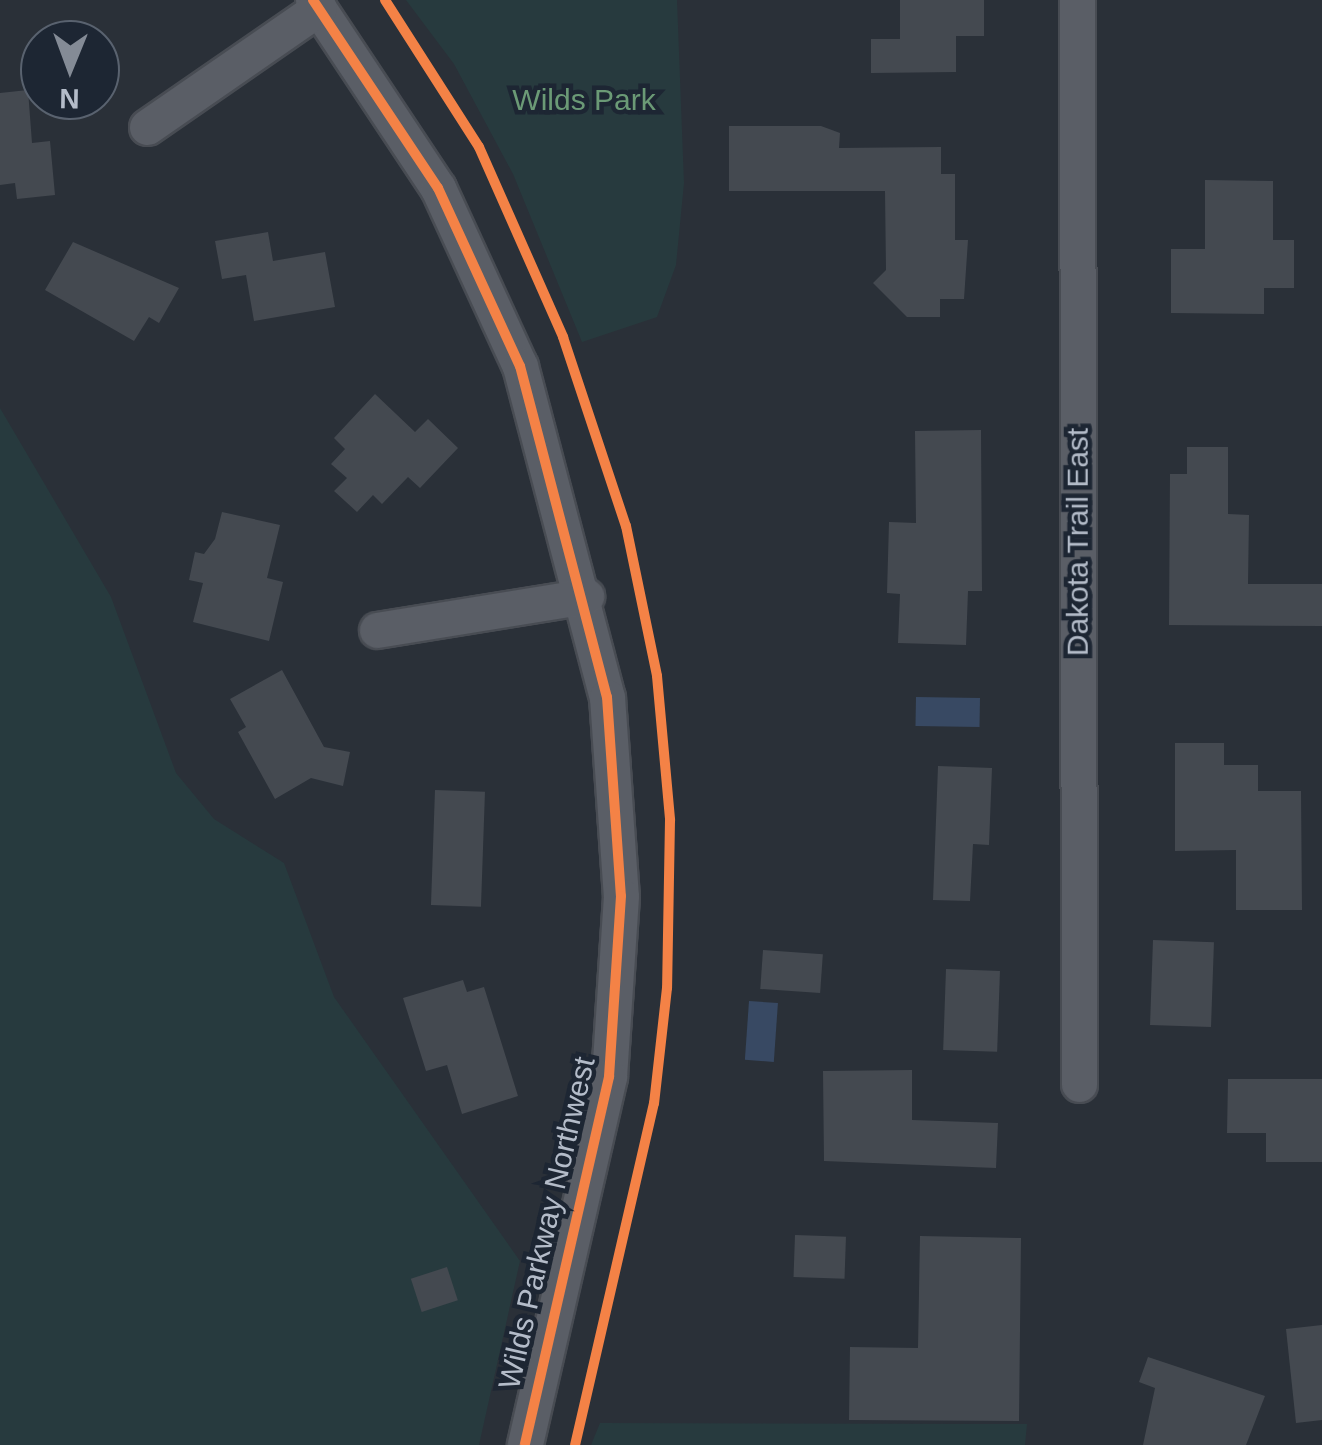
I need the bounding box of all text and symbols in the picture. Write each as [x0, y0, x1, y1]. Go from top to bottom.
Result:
north arrow [20, 20, 120, 120]
park label: Wilds Park [512, 82, 656, 118]
text: N [59, 83, 80, 114]
street label: Dakota Trail East [1060, 428, 1096, 656]
street label: Wilds Parkway Northwest [491, 1053, 603, 1393]

